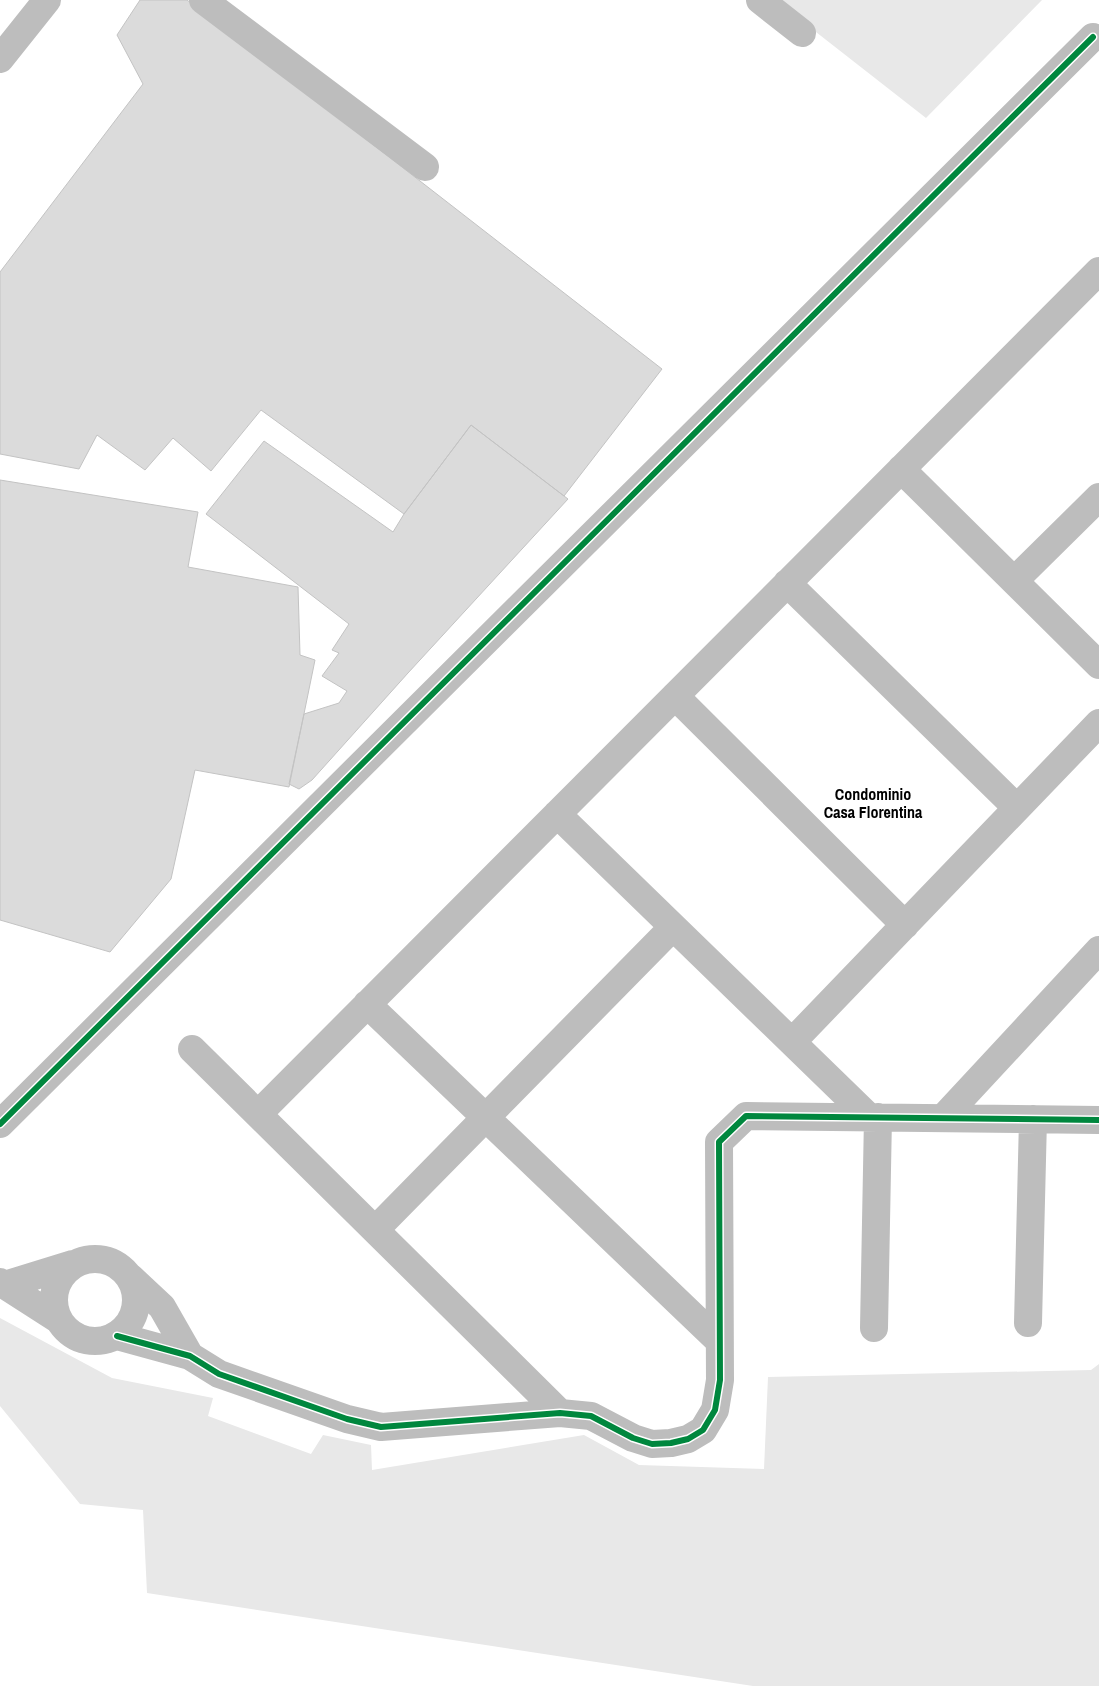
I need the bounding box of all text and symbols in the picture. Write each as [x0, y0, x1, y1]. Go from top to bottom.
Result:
district label: Condominio Casa Florentina [824, 783, 923, 823]

